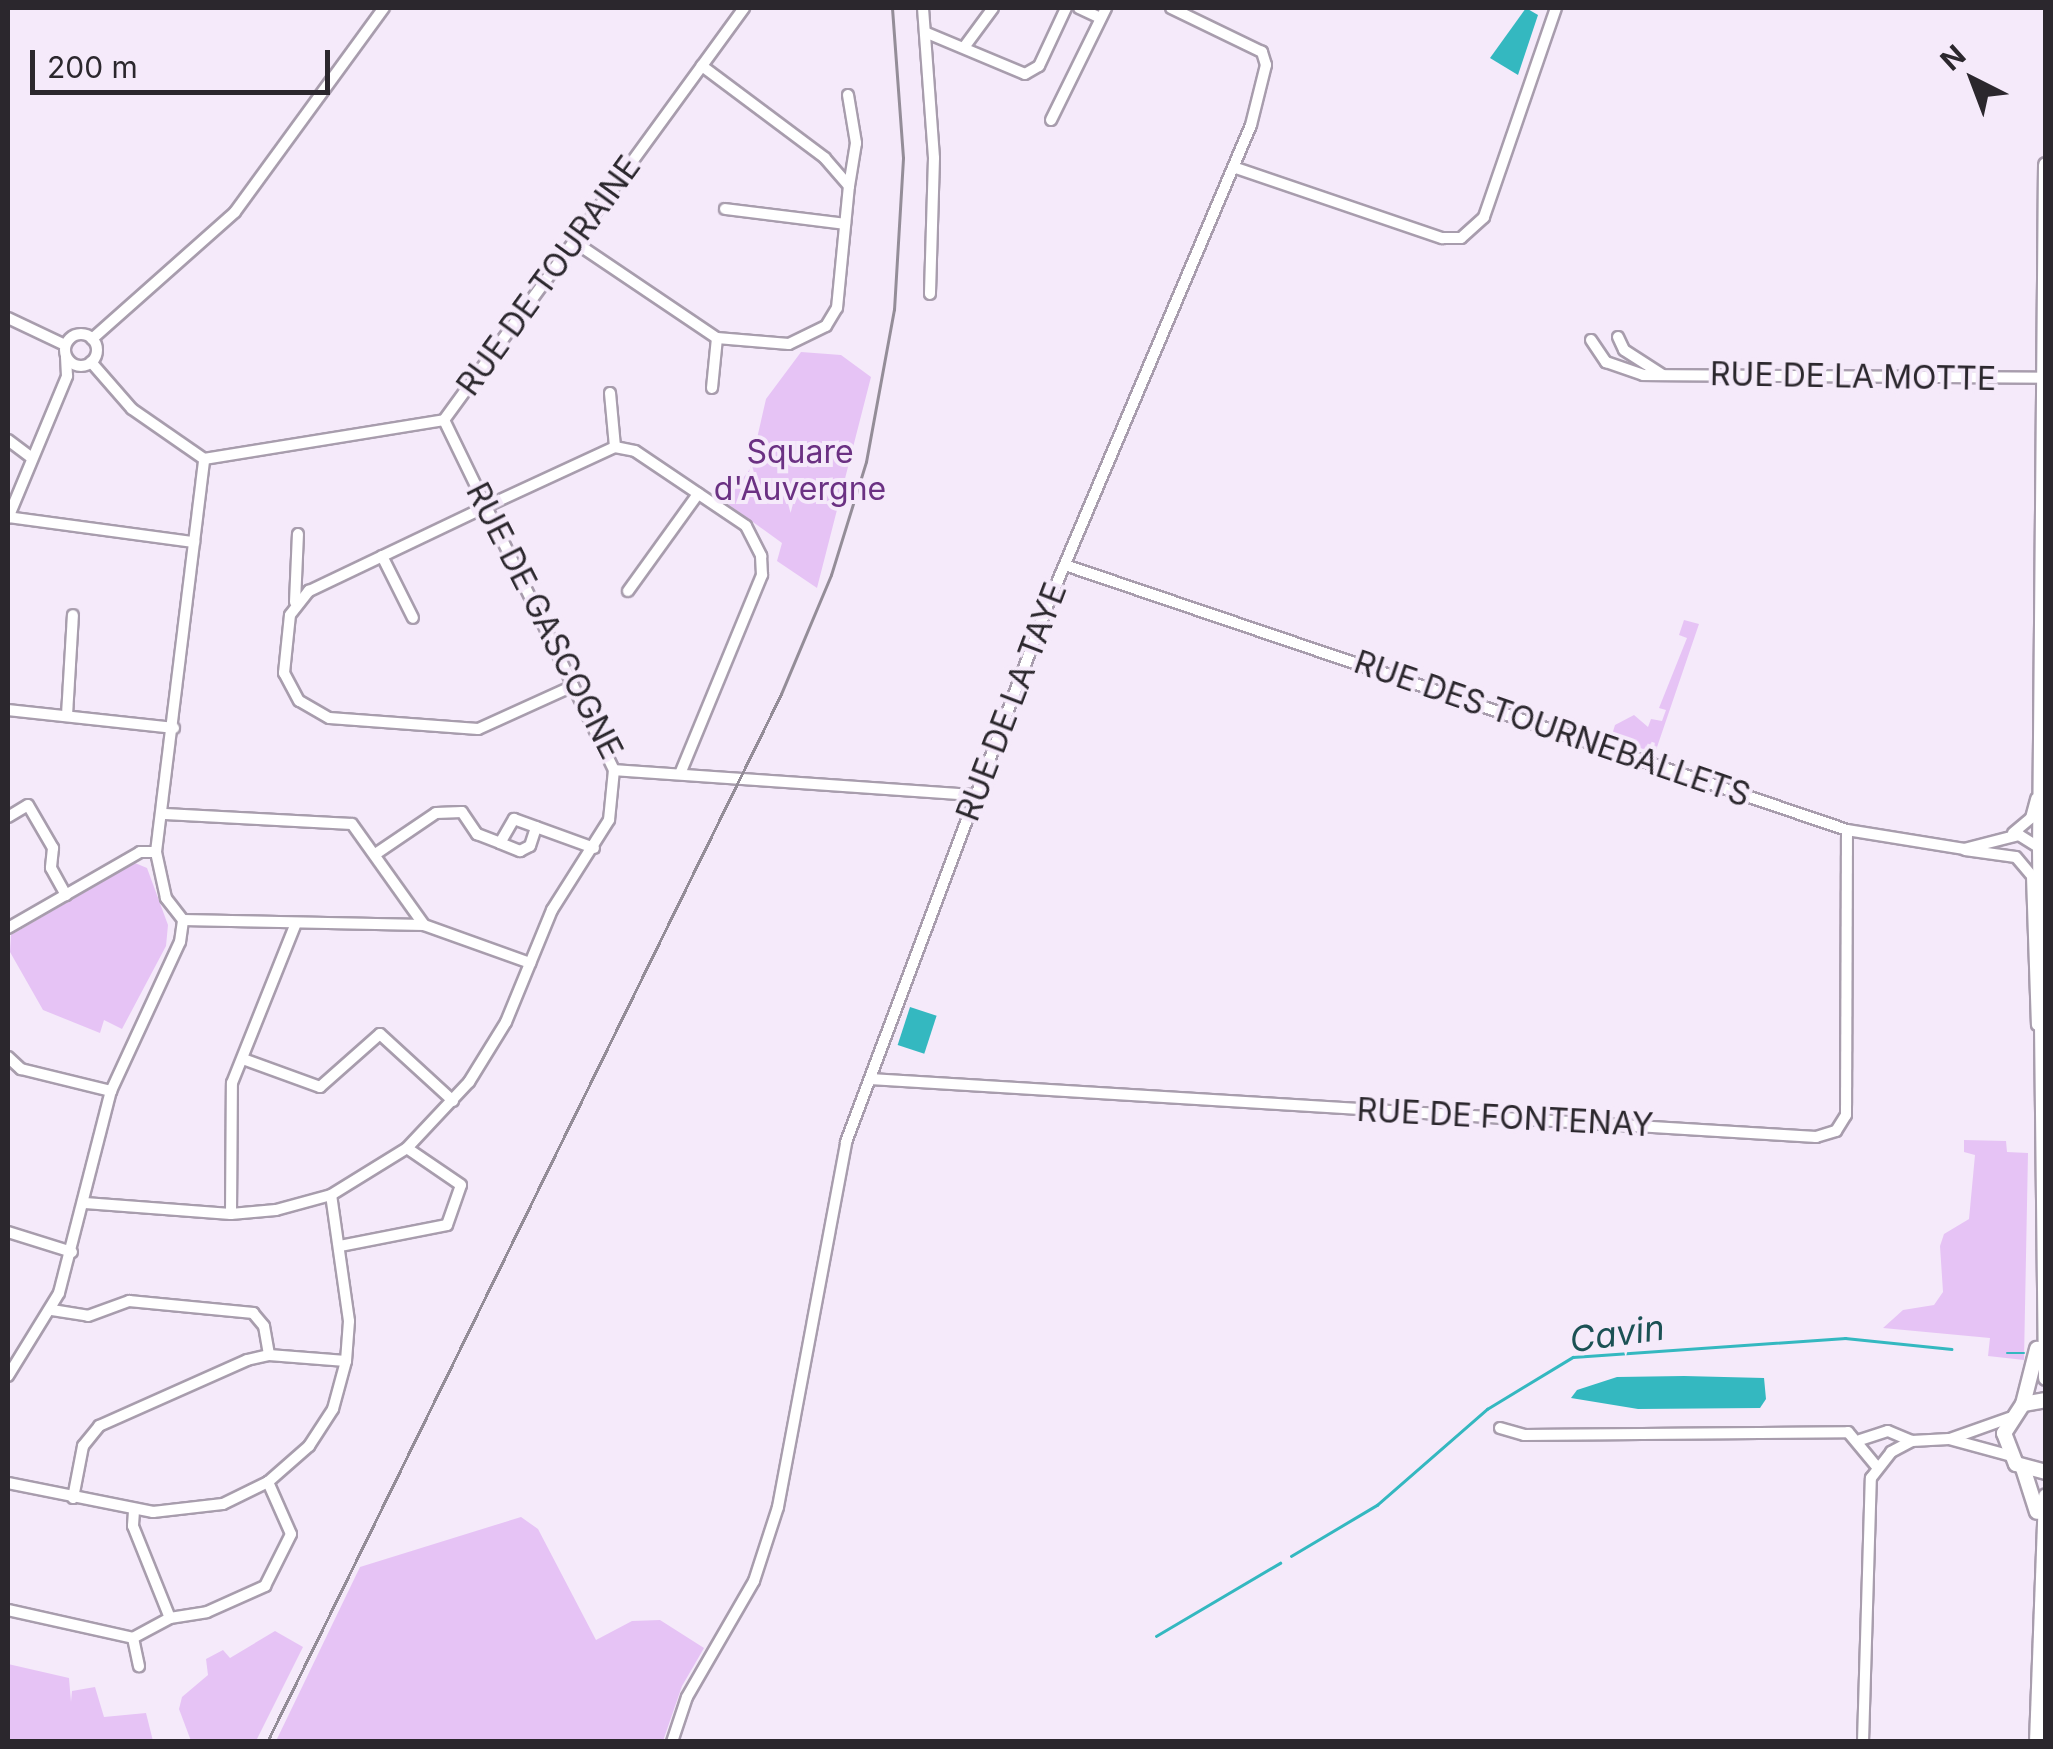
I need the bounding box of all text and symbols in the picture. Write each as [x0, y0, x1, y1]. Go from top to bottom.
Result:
scale bar [35, 30, 335, 92]
north arrow [1923, 30, 2023, 130]
text: N [1934, 38, 1972, 77]
text: 200 m [47, 49, 138, 85]
street label: RUE DE TOURAINE [449, 149, 649, 403]
street label: RUE DE LA MOTTE [1710, 355, 1996, 399]
park label: Square d'Auvergne [714, 434, 886, 509]
street label: RUE DE GASCOGNE [458, 476, 630, 766]
street label: RUE DE LA TAYE [949, 578, 1075, 826]
street label: RUE DES TOURNEBALLETS [1349, 643, 1755, 815]
street label: RUE DE FONTENAY [1356, 1091, 1654, 1145]
water label: Cavin [1567, 1306, 1667, 1360]

